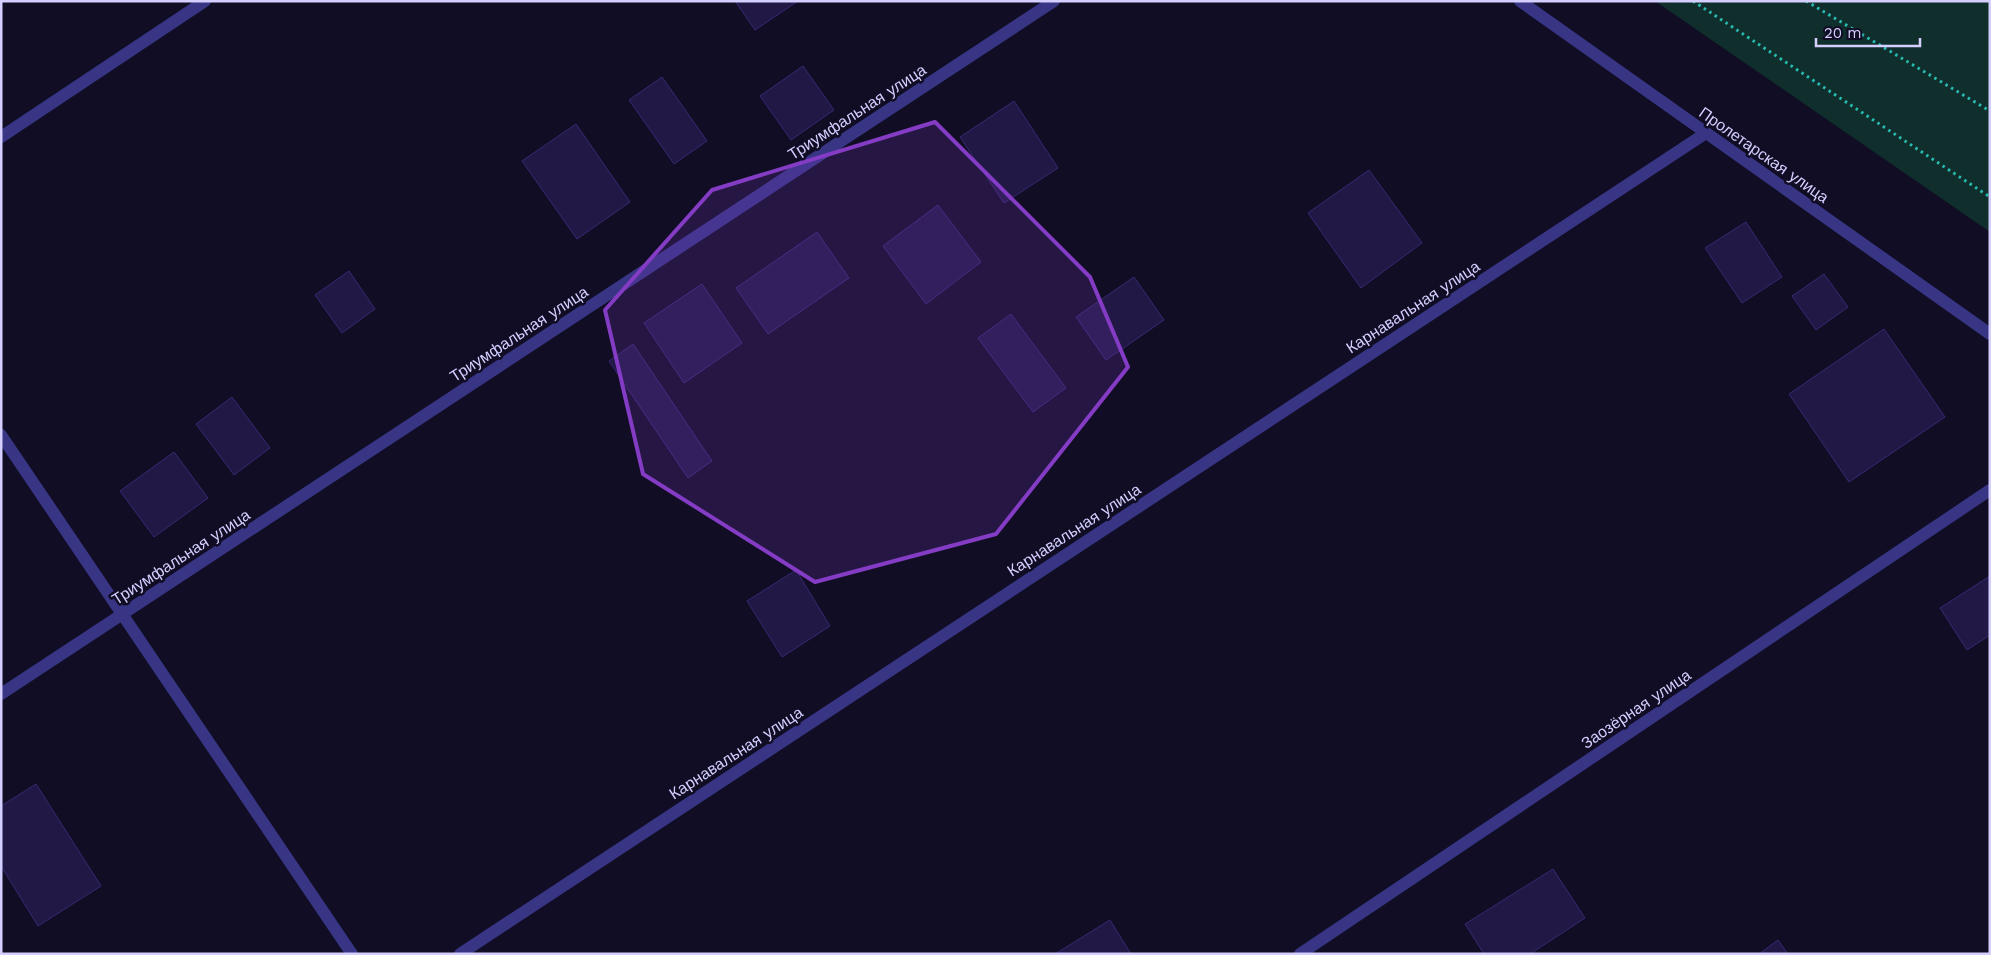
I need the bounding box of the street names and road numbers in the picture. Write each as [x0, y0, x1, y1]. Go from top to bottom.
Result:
street label: Триумфальная улица [784, 60, 930, 164]
street label: Пролетарская улица [1695, 103, 1833, 207]
street label: Карнавальная улица [1343, 257, 1483, 357]
street label: Триумфальная улица [446, 282, 592, 386]
street label: Карнавальная улица [1004, 480, 1144, 580]
street label: Триумфальная улица [108, 505, 254, 609]
street label: Заозёрная улица [1578, 665, 1695, 753]
street label: Карнавальная улица [666, 703, 806, 803]

